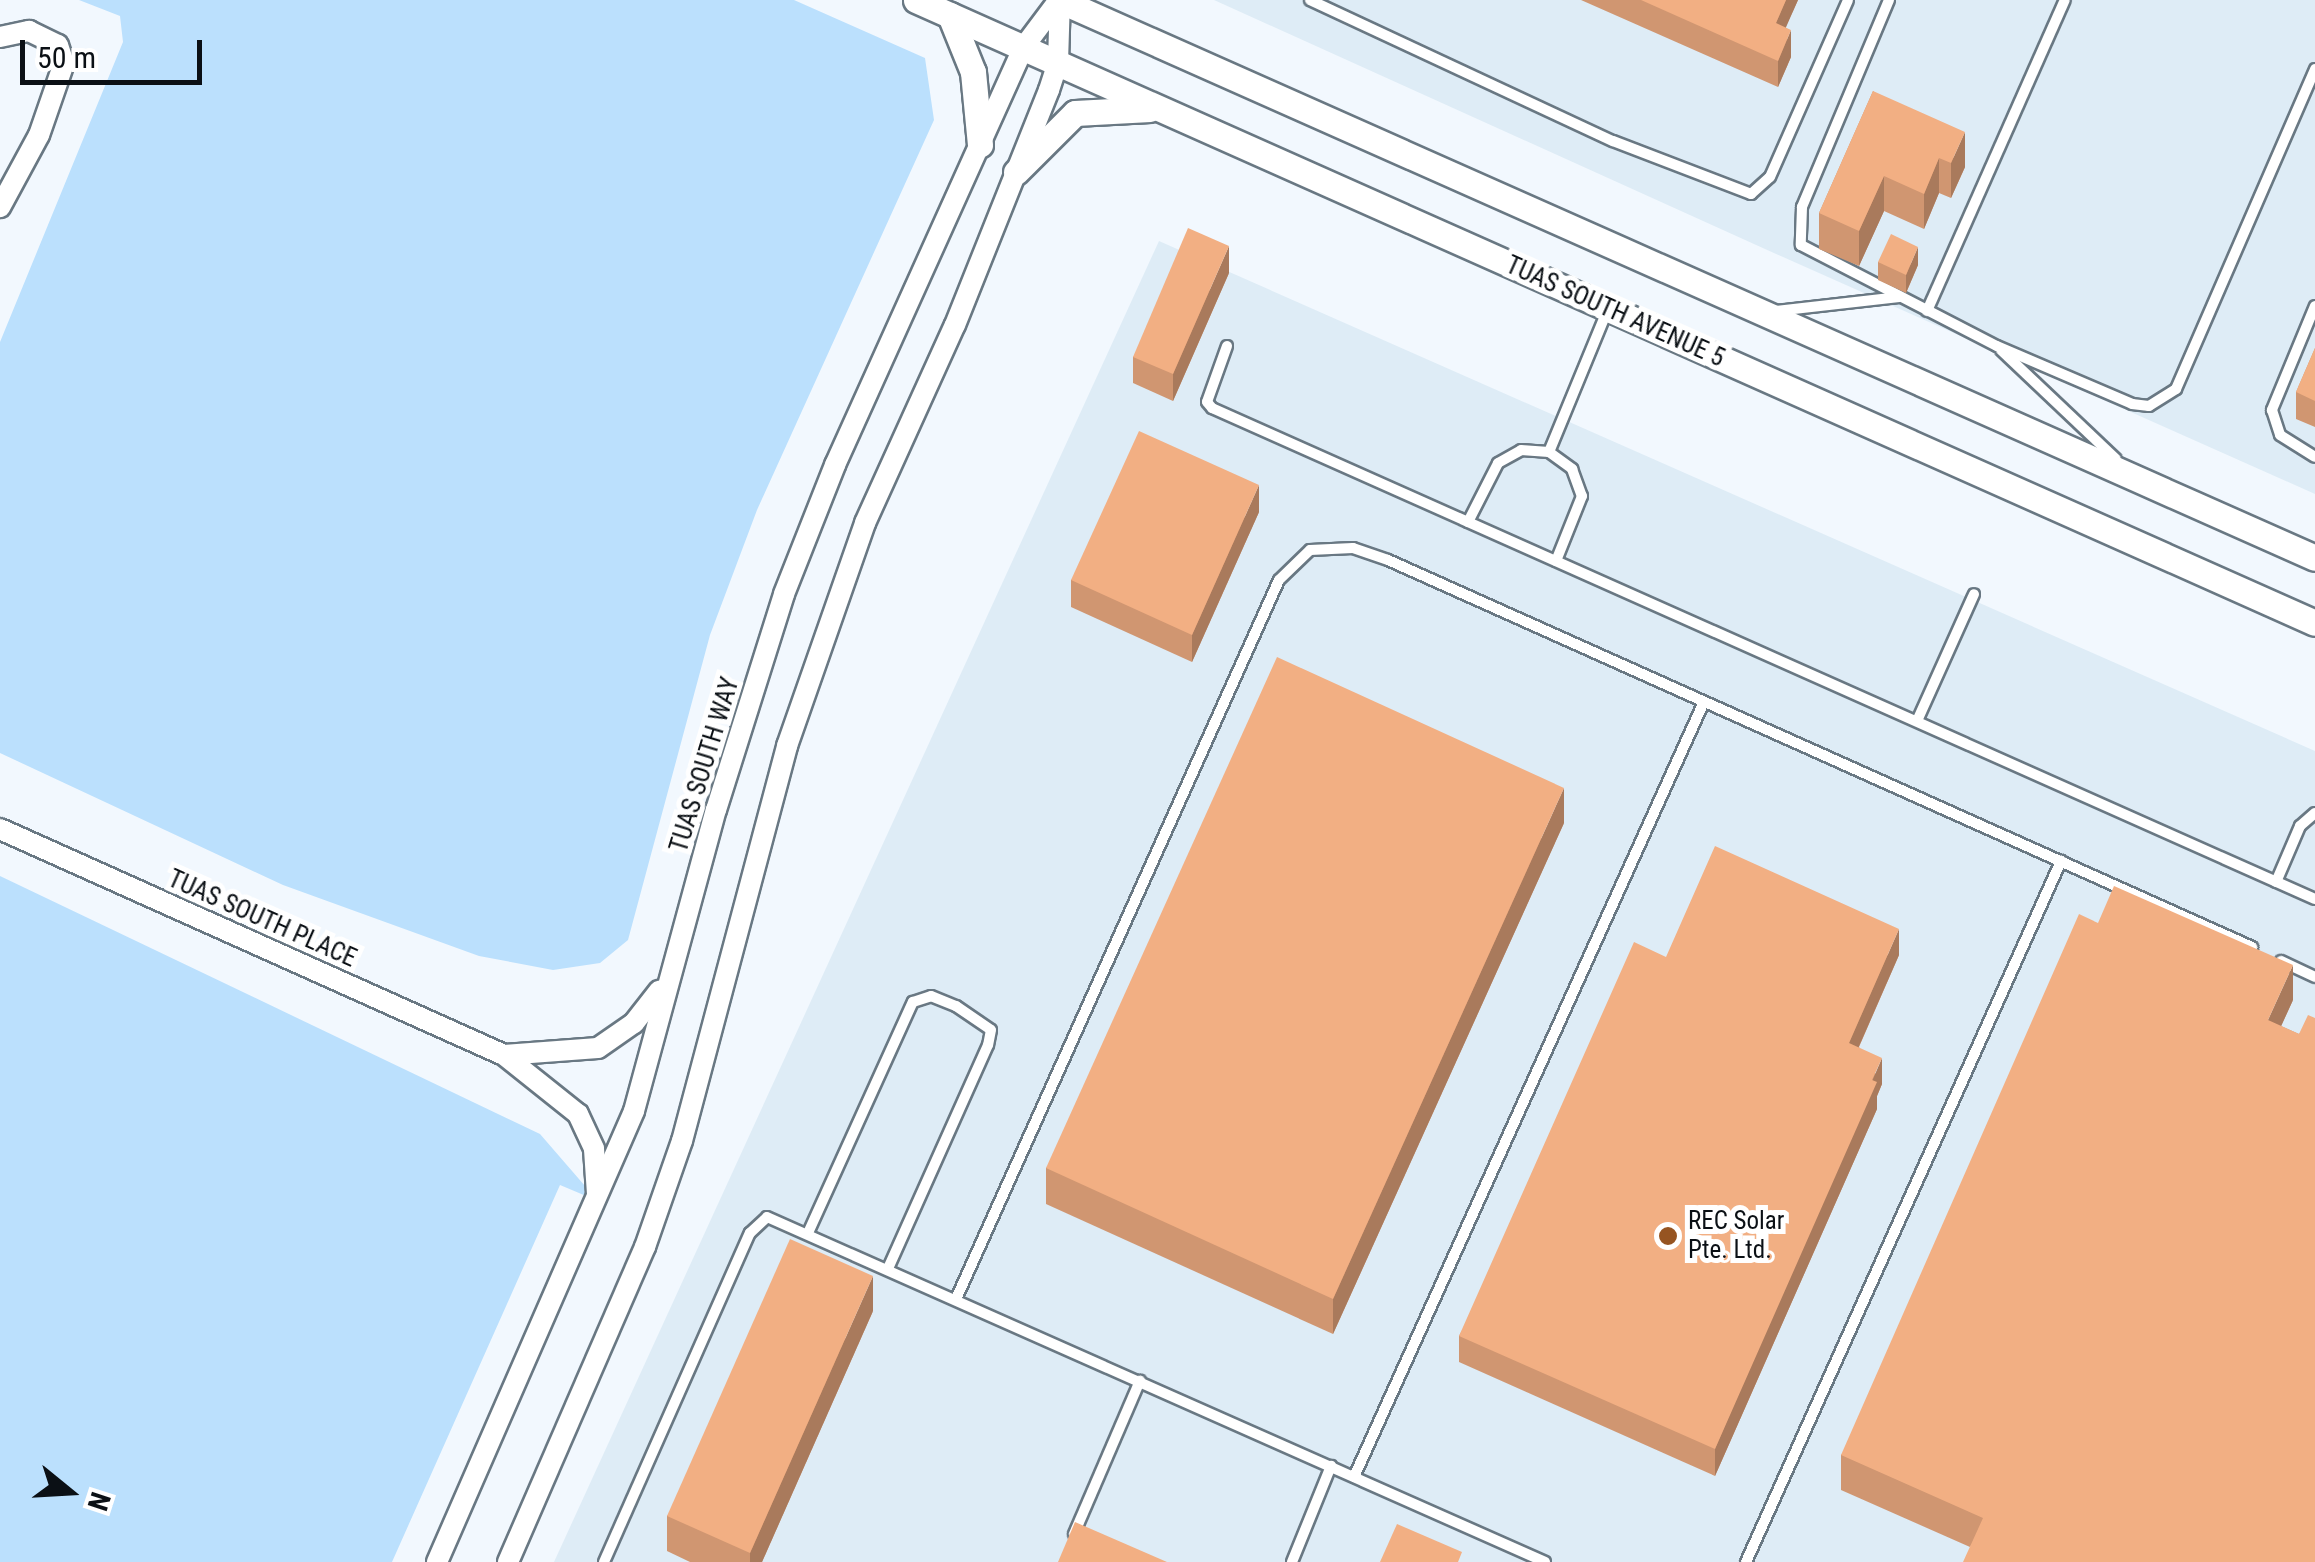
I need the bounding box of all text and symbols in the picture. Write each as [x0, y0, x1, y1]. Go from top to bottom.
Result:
scale bar [25, 20, 208, 82]
text: 50 m [37, 40, 96, 75]
street label: TUAS SOUTH AVENUE 5 [1501, 250, 1729, 374]
street label: TUAS SOUTH WAY [664, 674, 746, 856]
street label: TUAS SOUTH PLACE [163, 864, 361, 974]
place label: REC Solar Pte. Ltd. [1688, 1207, 1784, 1266]
marker: REC Solar Pte. Ltd. [1657, 1225, 1679, 1247]
north arrow [20, 1442, 120, 1542]
text: N [81, 1488, 117, 1515]

